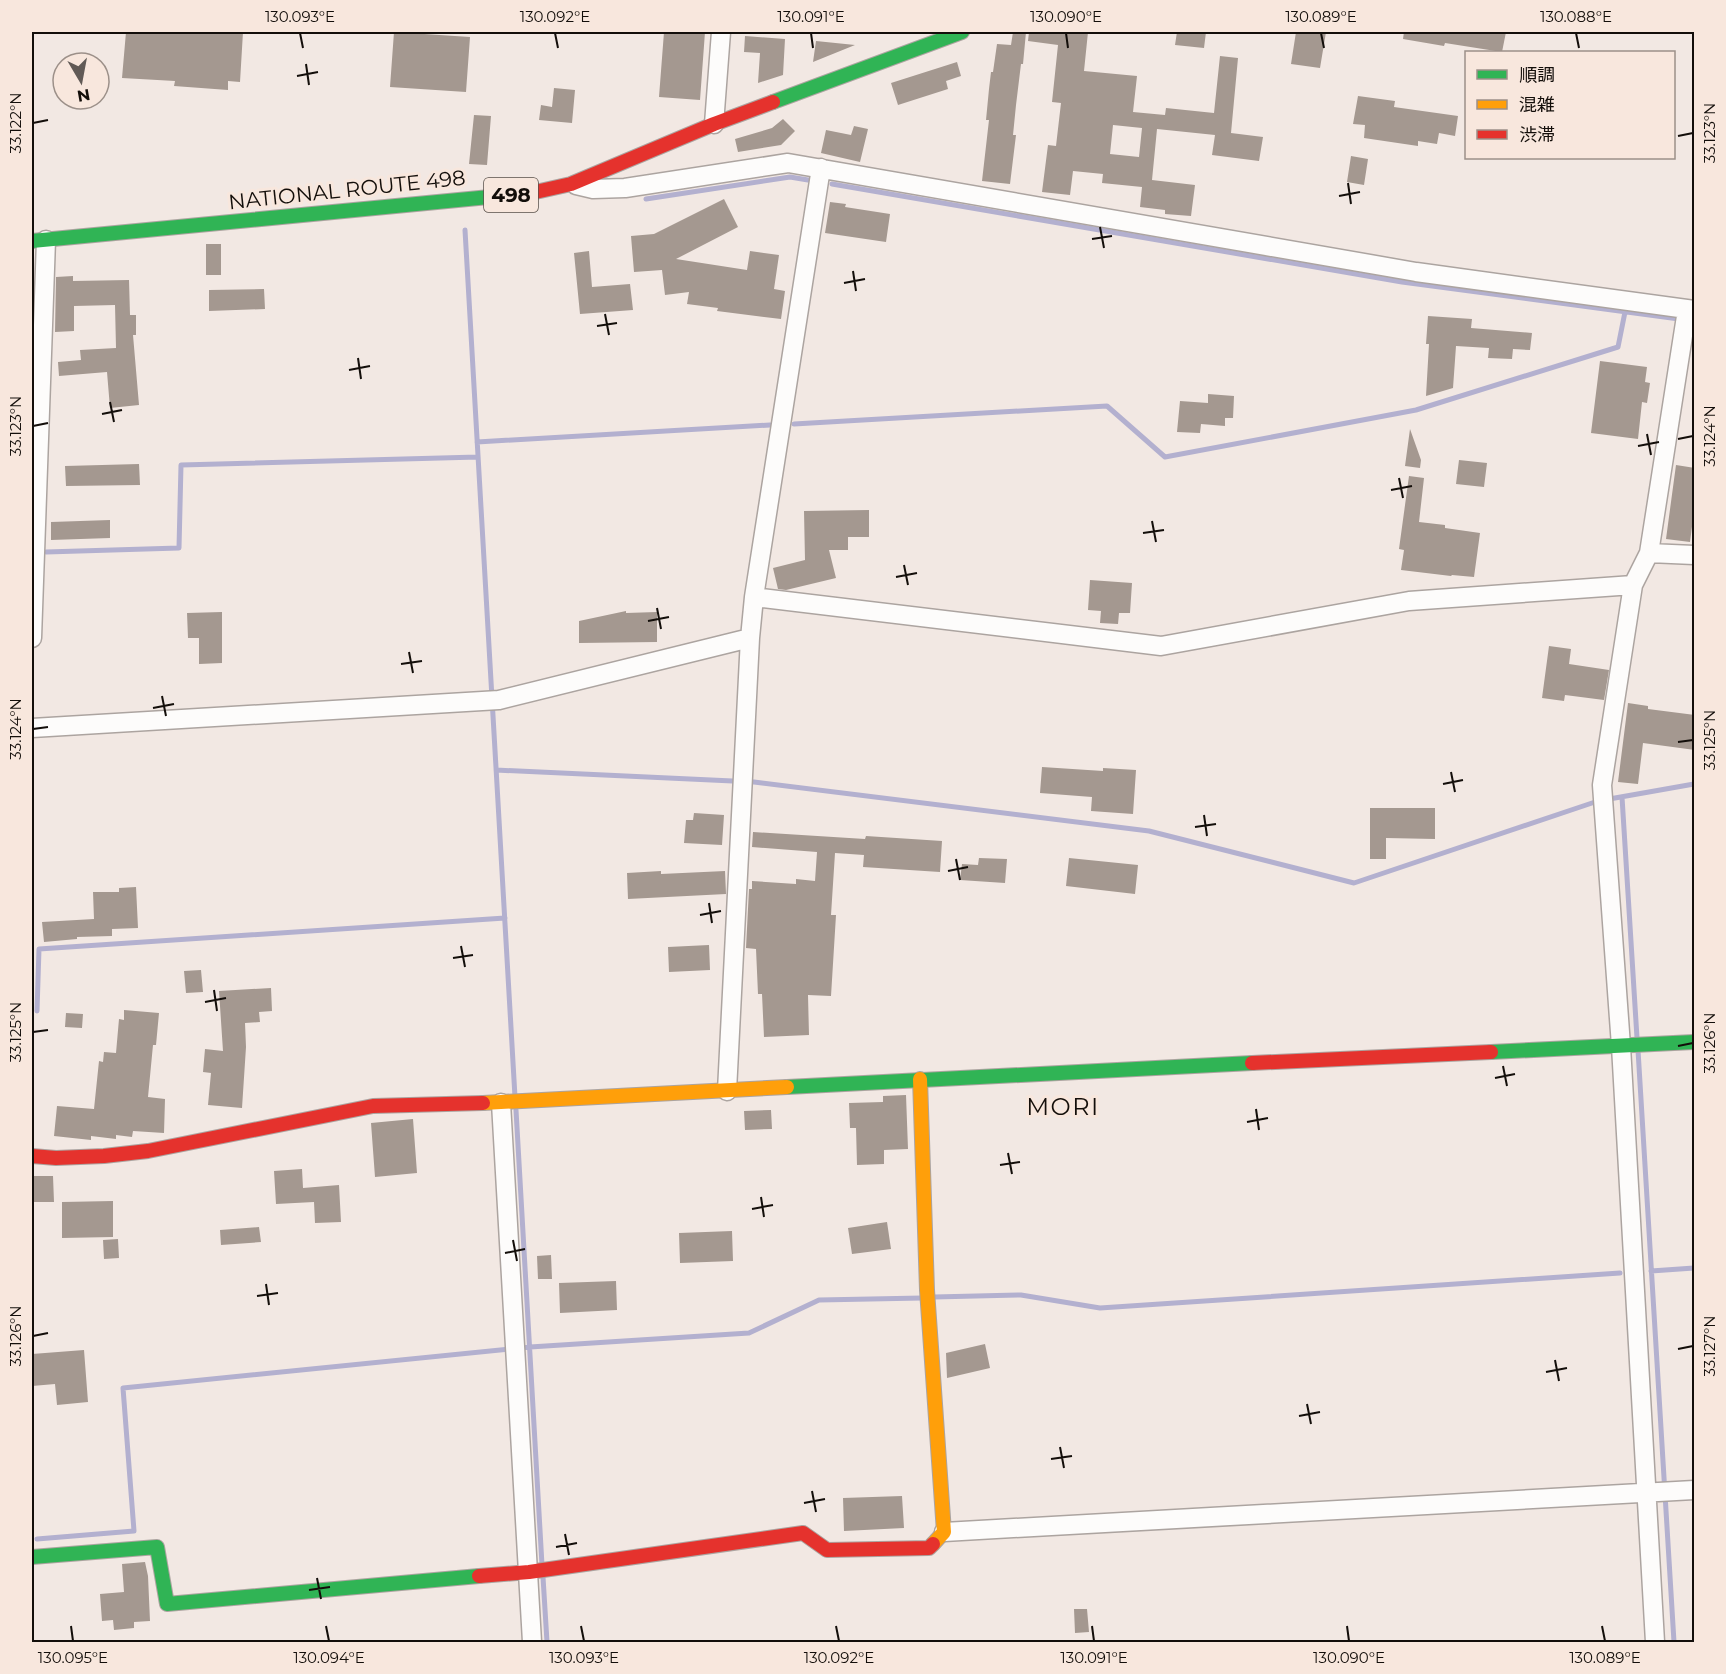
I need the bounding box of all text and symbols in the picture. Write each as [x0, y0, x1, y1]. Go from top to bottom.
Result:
text: 130.093°E [265, 7, 335, 26]
text: 130.092°E [520, 7, 590, 26]
text: 130.091°E [777, 7, 845, 26]
text: 130.090°E [1030, 7, 1102, 26]
text: 130.089°E [1285, 7, 1357, 26]
text: 130.088°E [1540, 7, 1612, 26]
north arrow [51, 51, 111, 111]
legend [1465, 51, 1675, 159]
text: 順調 [1519, 64, 1555, 86]
text: N [75, 85, 92, 106]
text: 33.122°N [6, 93, 25, 153]
text: 混雑 [1519, 94, 1555, 116]
text: 33.123°N [1700, 103, 1719, 163]
text: 渋滞 [1519, 124, 1555, 146]
street label: NATIONAL ROUTE 498 [227, 165, 467, 214]
road number: 498 [484, 178, 538, 212]
text: 33.123°N [6, 396, 25, 456]
text: 33.124°N [1700, 405, 1719, 467]
text: 33.124°N [6, 698, 25, 760]
text: 33.125°N [1700, 710, 1719, 770]
text: 33.125°N [6, 1002, 25, 1062]
text: 33.126°N [1700, 1012, 1719, 1074]
district label: MORI [1026, 1092, 1100, 1121]
text: 33.126°N [6, 1305, 25, 1367]
text: 33.127°N [1700, 1315, 1719, 1377]
text: 130.095°E [38, 1648, 108, 1667]
text: 130.094°E [293, 1648, 365, 1667]
text: 130.093°E [549, 1648, 619, 1667]
text: 130.092°E [804, 1648, 874, 1667]
text: 130.091°E [1060, 1648, 1128, 1667]
text: 130.090°E [1313, 1648, 1385, 1667]
text: 130.089°E [1569, 1648, 1641, 1667]

